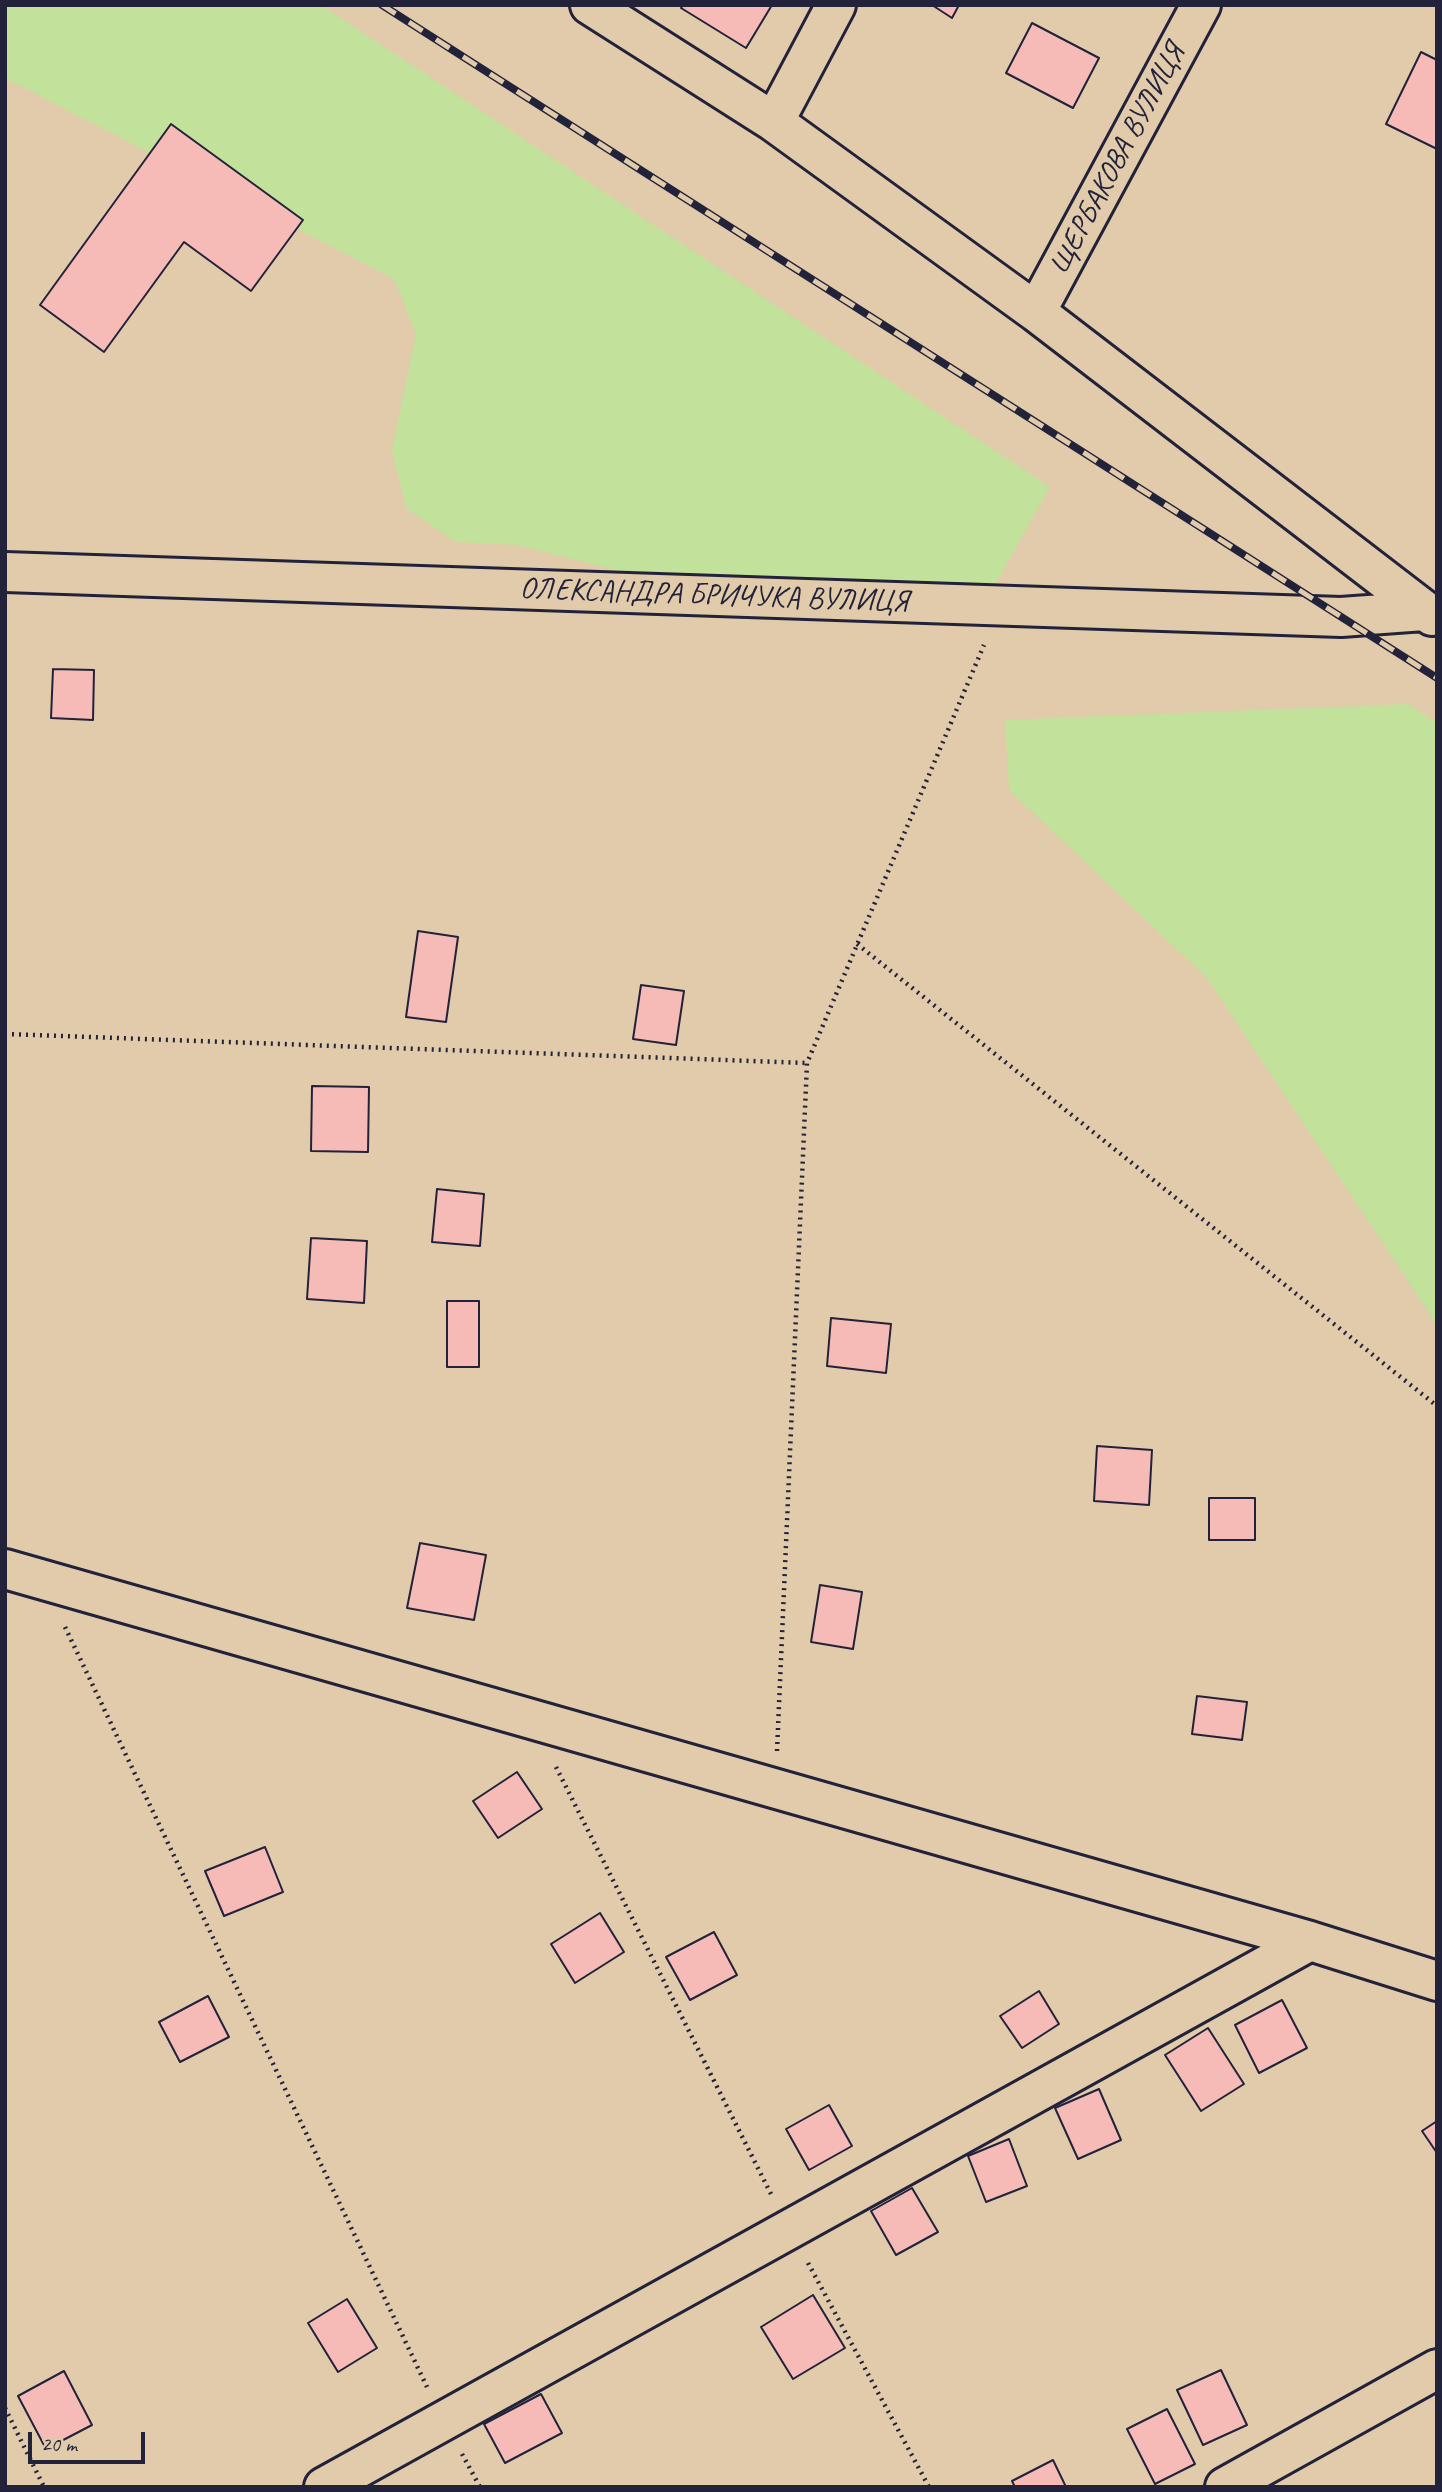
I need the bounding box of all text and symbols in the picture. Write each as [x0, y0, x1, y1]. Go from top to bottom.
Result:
street label: ЩЕРБАКОВА ВУЛИЦЯ [1042, 38, 1194, 280]
street label: ОЛЕКСАНДРА БРИЧУКА ВУЛИЦЯ [519, 571, 909, 621]
scale bar [32, 2418, 149, 2462]
text: 20 m [41, 2431, 77, 2457]

